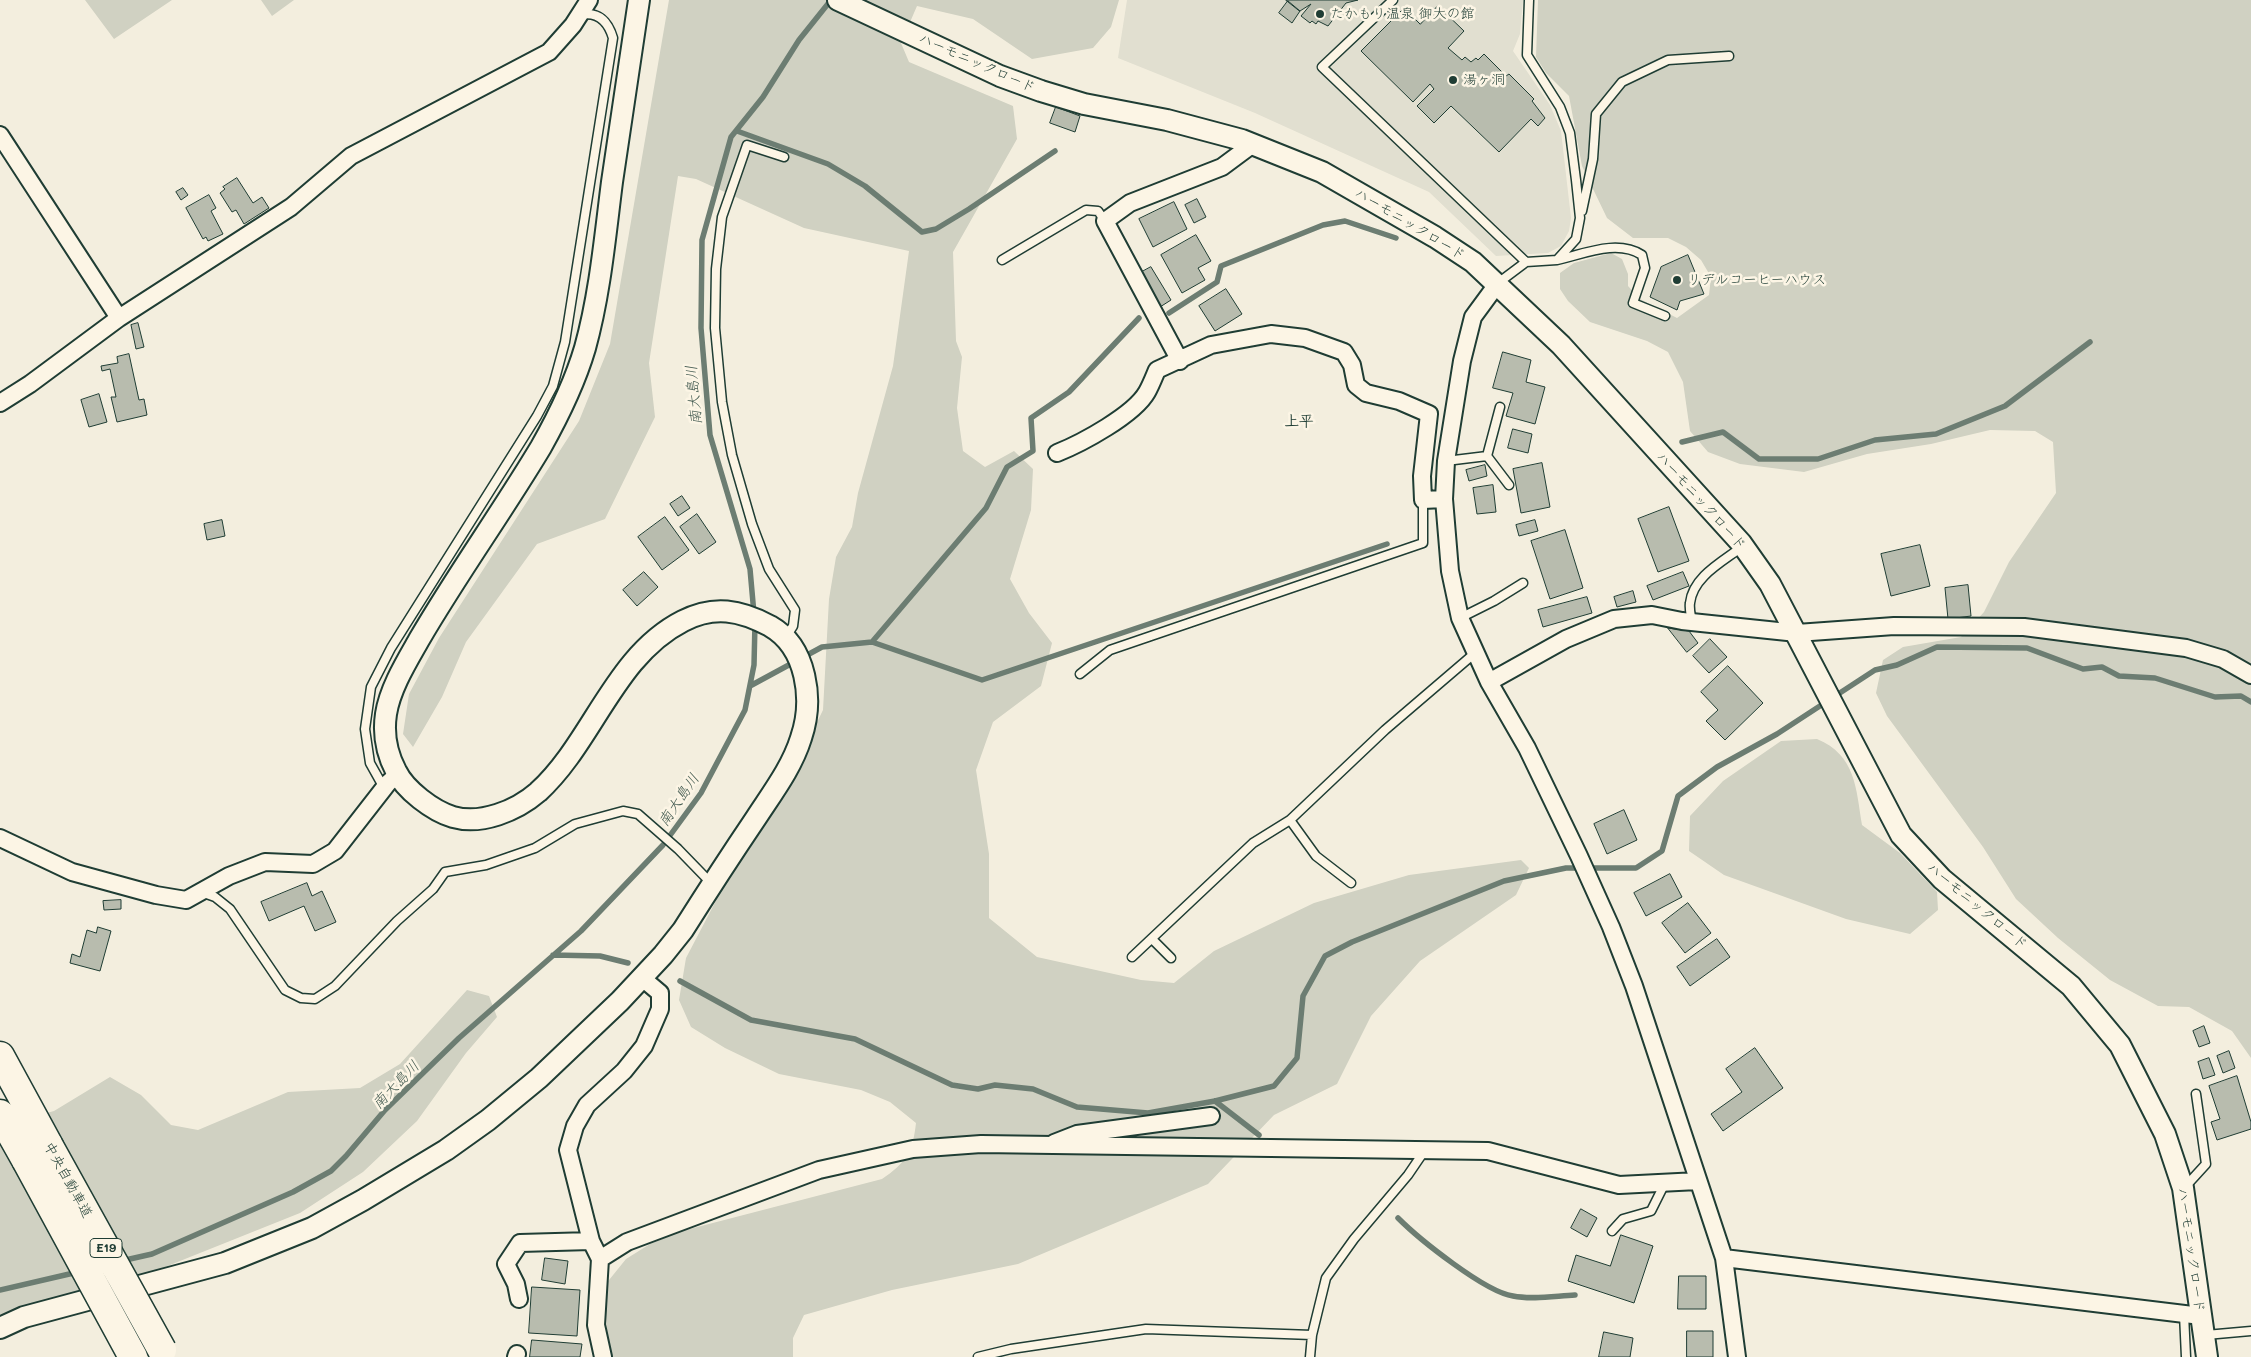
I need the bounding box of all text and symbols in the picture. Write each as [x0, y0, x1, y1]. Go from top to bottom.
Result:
place label: たかもり温泉 御大の館 [1330, 6, 1474, 22]
marker: たかもり温泉 御大の館 [1314, 8, 1326, 20]
street label: ハーモニックロード [916, 30, 1038, 96]
place label: 湯ヶ洞 [1463, 72, 1505, 88]
marker: 湯ヶ洞 [1447, 74, 1459, 86]
street label: ハーモニックロード [1352, 184, 1468, 264]
place label: リデルコーヒーハウス [1687, 272, 1826, 288]
marker: リデルコーヒーハウス [1671, 274, 1683, 286]
water label: 南大島川 [682, 364, 706, 426]
district label: 上平 [1284, 412, 1314, 430]
street label: ハーモニックロード [1653, 449, 1749, 553]
water label: 南大島川 [655, 770, 703, 830]
street label: ハーモニックロード [1923, 859, 2031, 953]
water label: 南大島川 [369, 1057, 423, 1113]
street label: 中央自動車道 [40, 1139, 96, 1221]
street label: ハーモニックロード [2174, 1186, 2208, 1314]
road number: E19 [90, 1238, 122, 1258]

